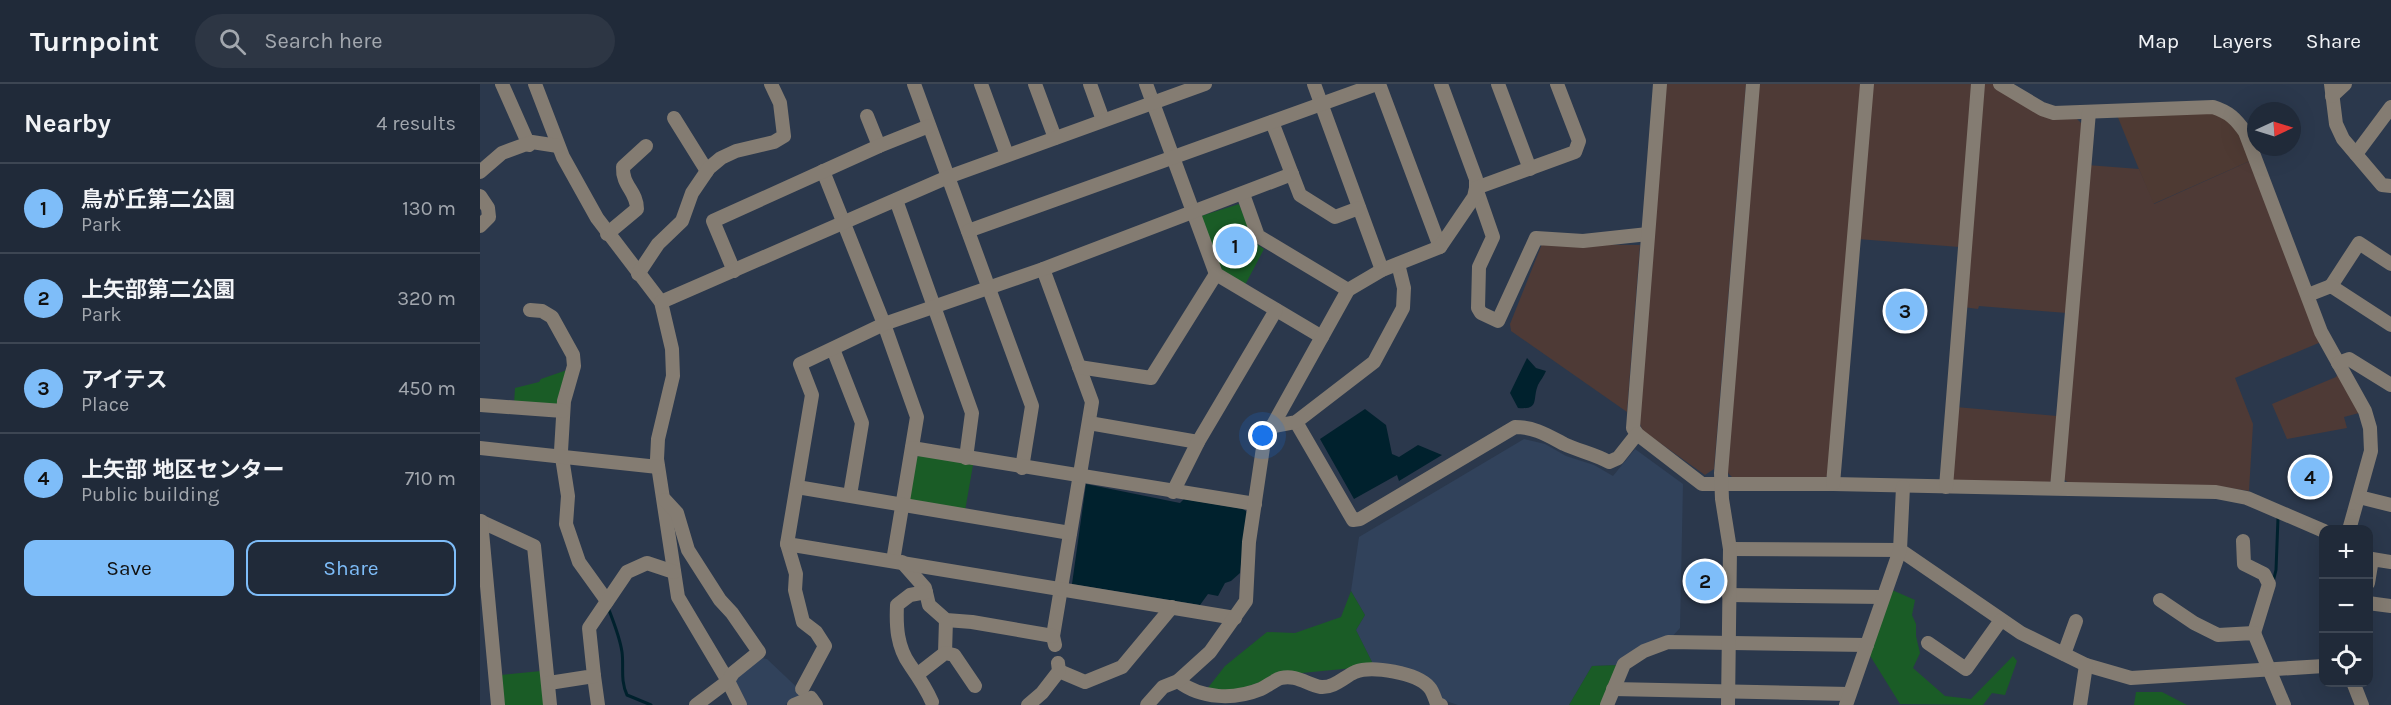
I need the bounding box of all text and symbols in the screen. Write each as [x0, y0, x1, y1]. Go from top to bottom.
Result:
search box [195, 14, 615, 68]
text: Turnpoint [30, 25, 159, 58]
icon: search [216, 25, 249, 58]
text: Search here [264, 28, 383, 54]
text: Map [2137, 29, 2179, 53]
text: Layers [2212, 29, 2273, 53]
text: Share [2306, 29, 2361, 53]
north arrow [2247, 102, 2301, 156]
text: Nearby [24, 108, 111, 139]
text: 4 results [376, 112, 456, 135]
text: 鳥が丘第二公園 [81, 187, 235, 213]
text: 1 [40, 197, 47, 220]
text: 130 m [402, 197, 456, 220]
text: Park [81, 213, 122, 236]
pin: 1 [1216, 224, 1254, 268]
text: 上矢部第二公園 [81, 277, 235, 303]
text: 2 [37, 287, 50, 310]
text: 320 m [397, 287, 456, 310]
pin: 3 [1886, 288, 1924, 334]
text: Park [81, 303, 122, 326]
text: アイテス [81, 367, 167, 393]
text: 3 [37, 377, 50, 400]
text: 450 m [398, 377, 456, 400]
text: Place [81, 393, 129, 416]
your location [1248, 421, 1277, 450]
pin: 4 [2290, 454, 2330, 500]
text: 上矢部 地区センター [81, 457, 285, 483]
text: 4 [38, 467, 49, 490]
text: 710 m [405, 467, 456, 490]
text: Public building [81, 483, 219, 506]
map controls [2319, 525, 2373, 687]
button: + [2319, 525, 2373, 579]
button: Save [24, 540, 234, 596]
button: Share [246, 540, 456, 596]
pin: 2 [1686, 558, 1724, 604]
button: − [2319, 579, 2373, 633]
button: locate [2319, 633, 2373, 687]

